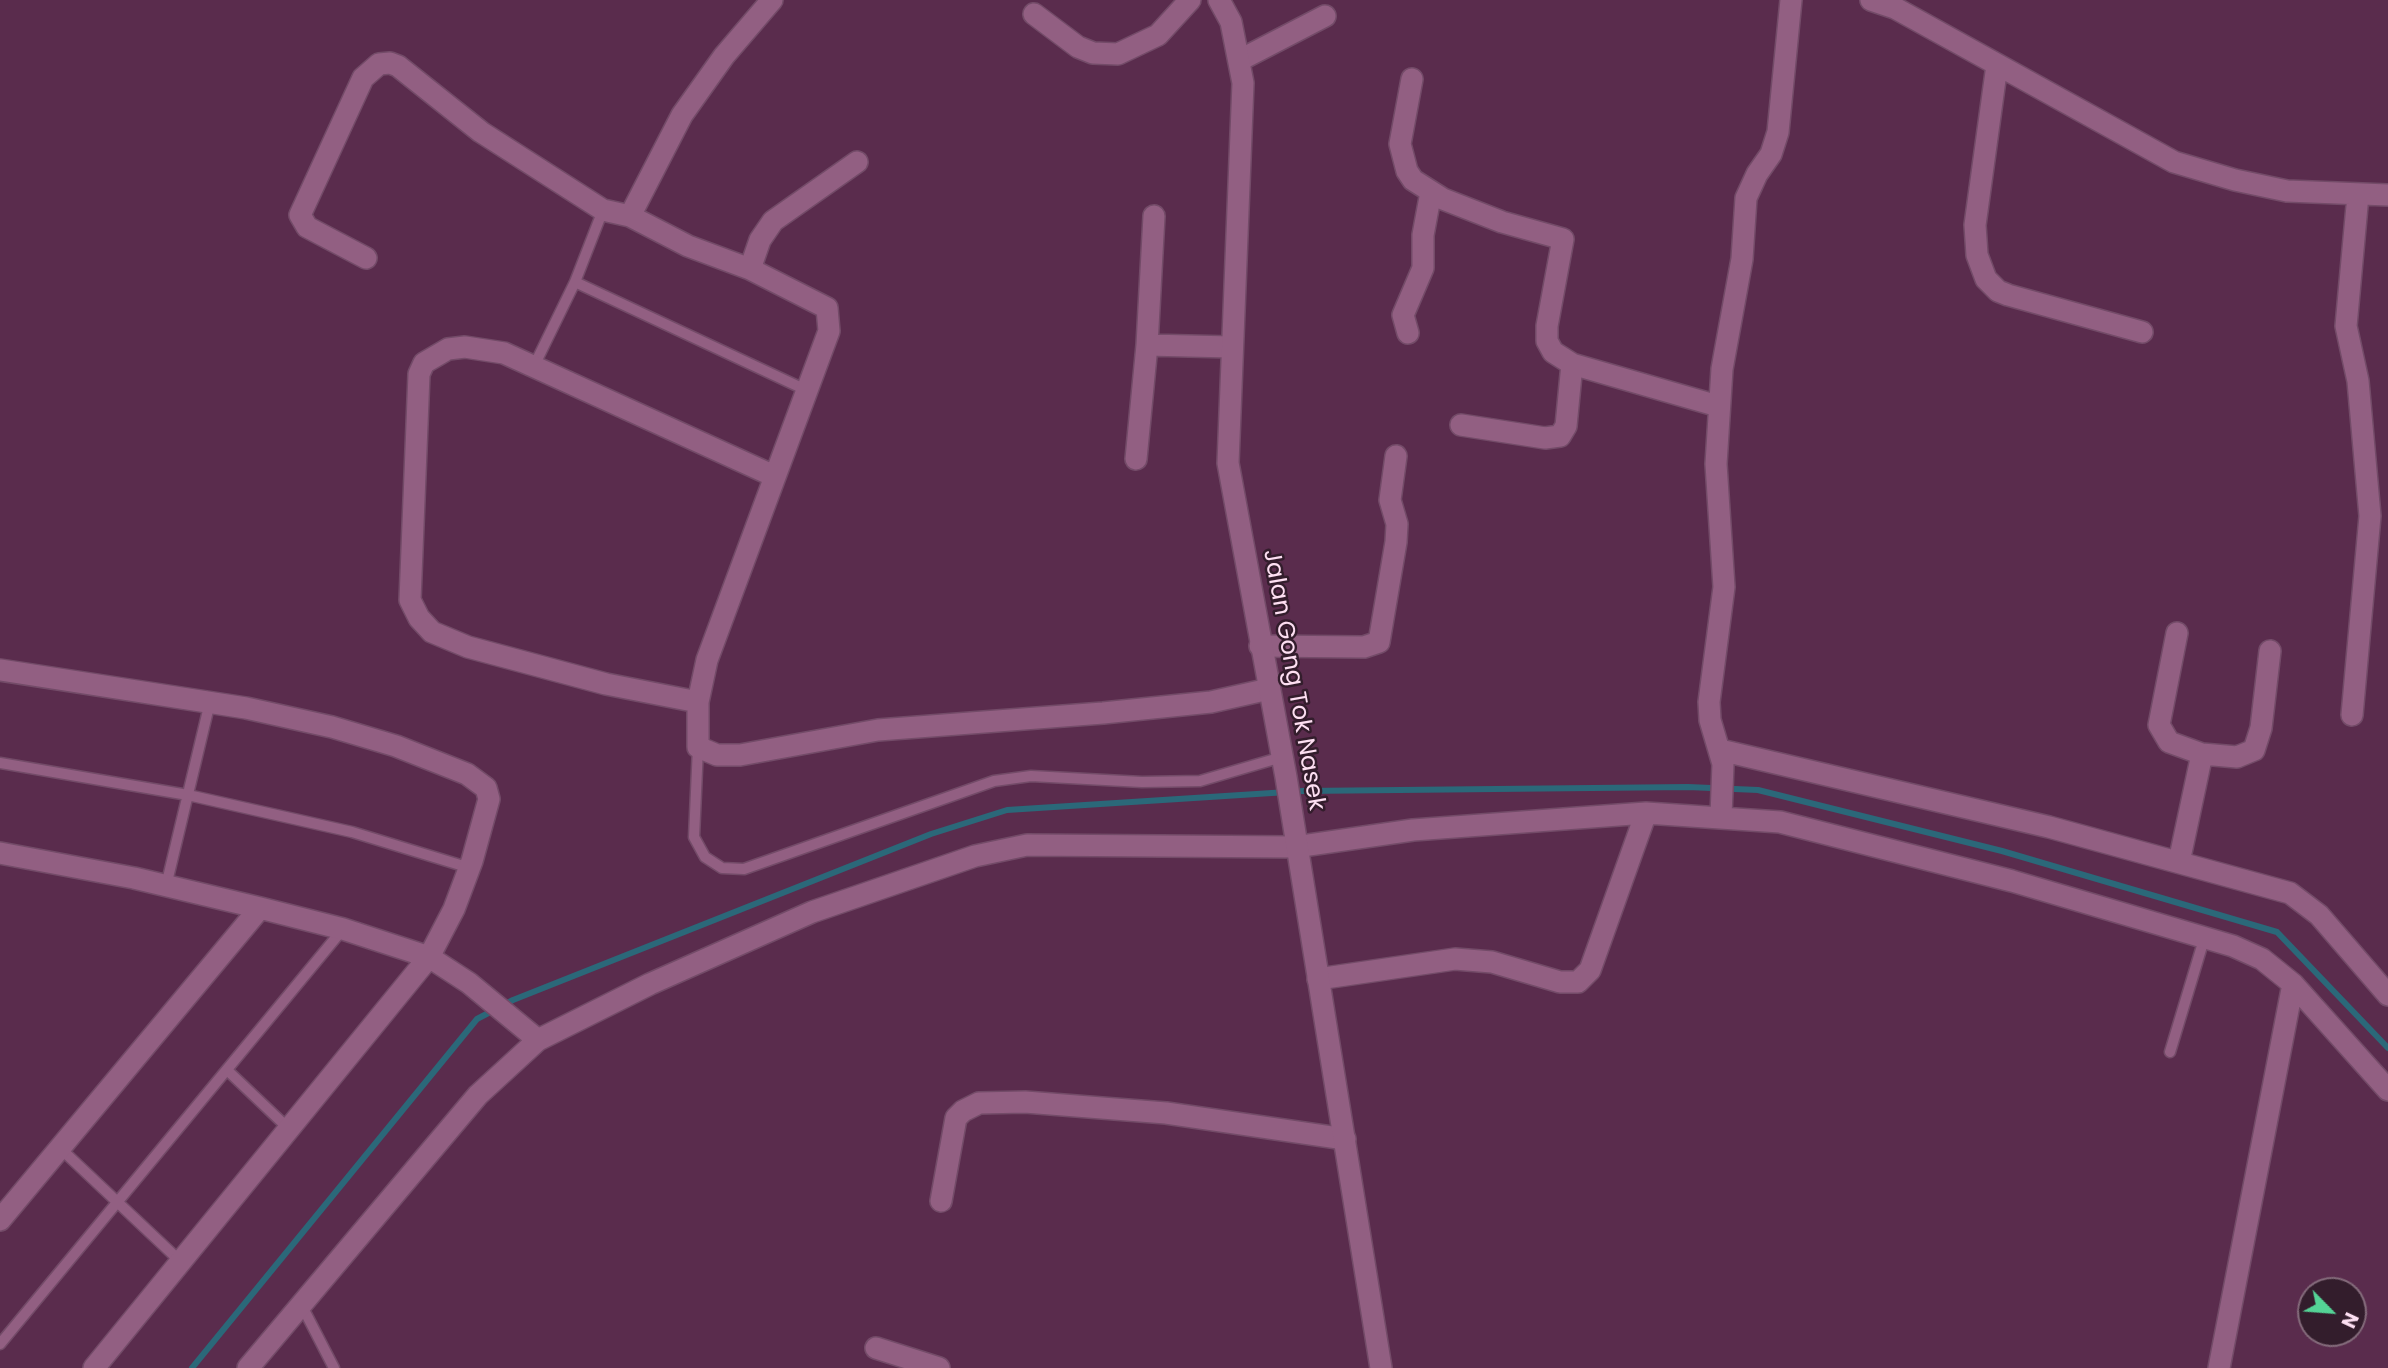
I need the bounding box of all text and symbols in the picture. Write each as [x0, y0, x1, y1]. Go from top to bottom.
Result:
street label: Jalan Gong Tok Nasek [1256, 547, 1330, 813]
north arrow [2297, 1277, 2367, 1347]
text: N [2334, 1308, 2365, 1332]

